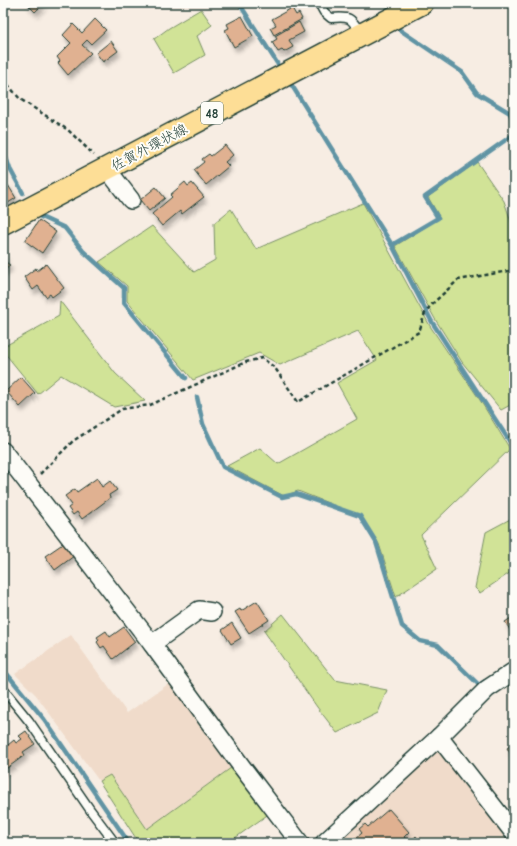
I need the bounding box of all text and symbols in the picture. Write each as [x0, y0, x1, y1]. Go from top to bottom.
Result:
road number: 48 [201, 102, 223, 124]
street label: 佐賀外環状線 [108, 120, 190, 175]

